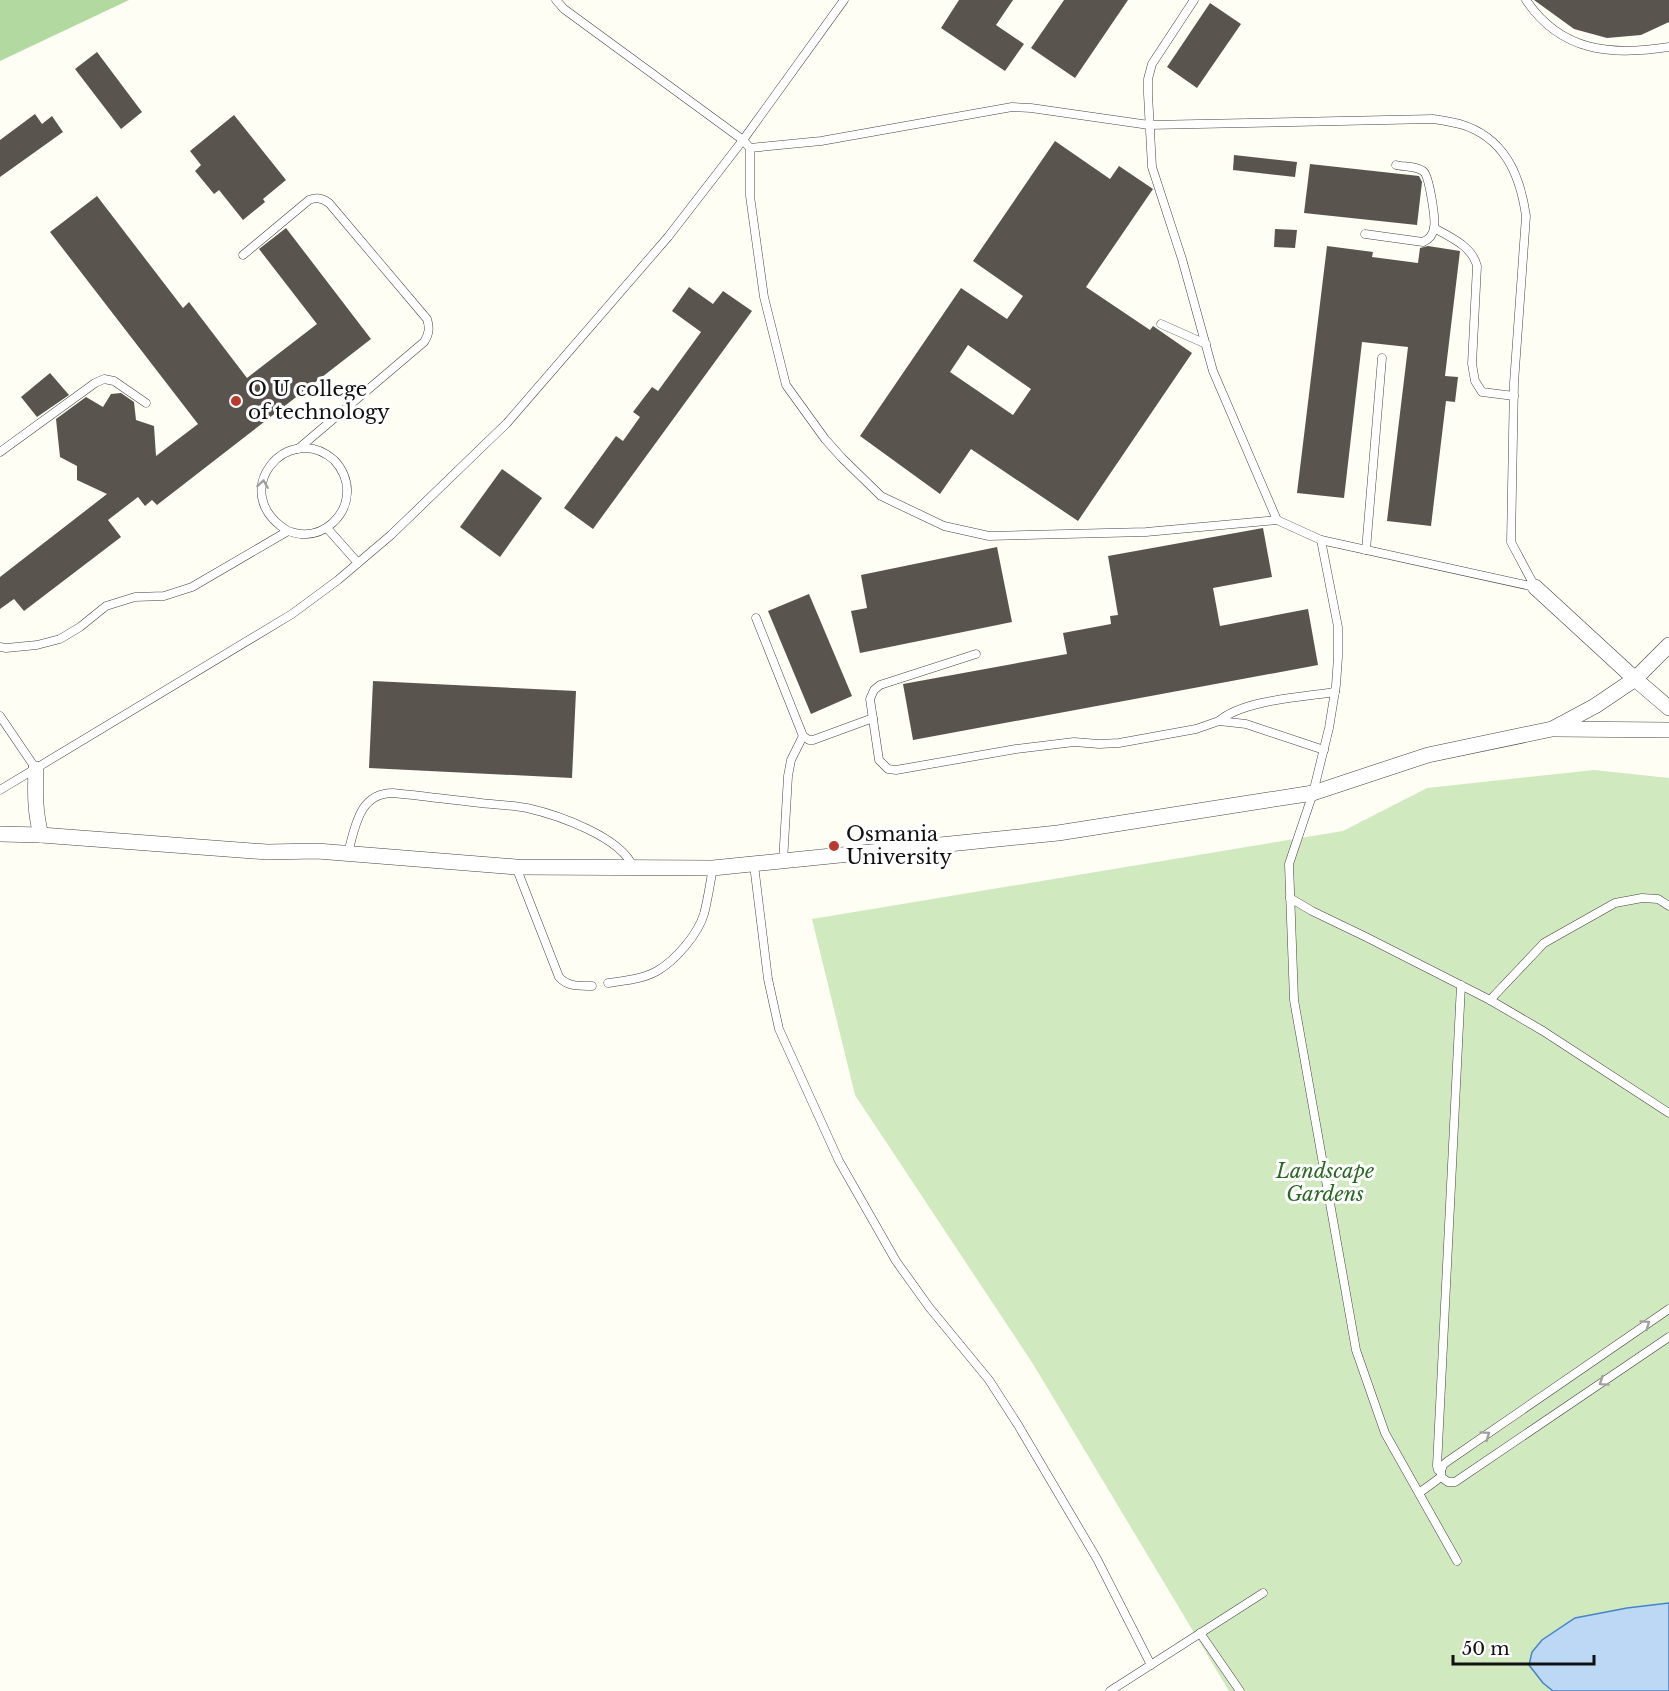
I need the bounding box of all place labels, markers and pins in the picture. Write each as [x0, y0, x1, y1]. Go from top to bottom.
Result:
place label: O U college of technology [248, 377, 390, 424]
marker: O U college of technology [229, 394, 243, 408]
place label: Osmania University [846, 822, 952, 869]
marker: Osmania University [827, 839, 841, 853]

